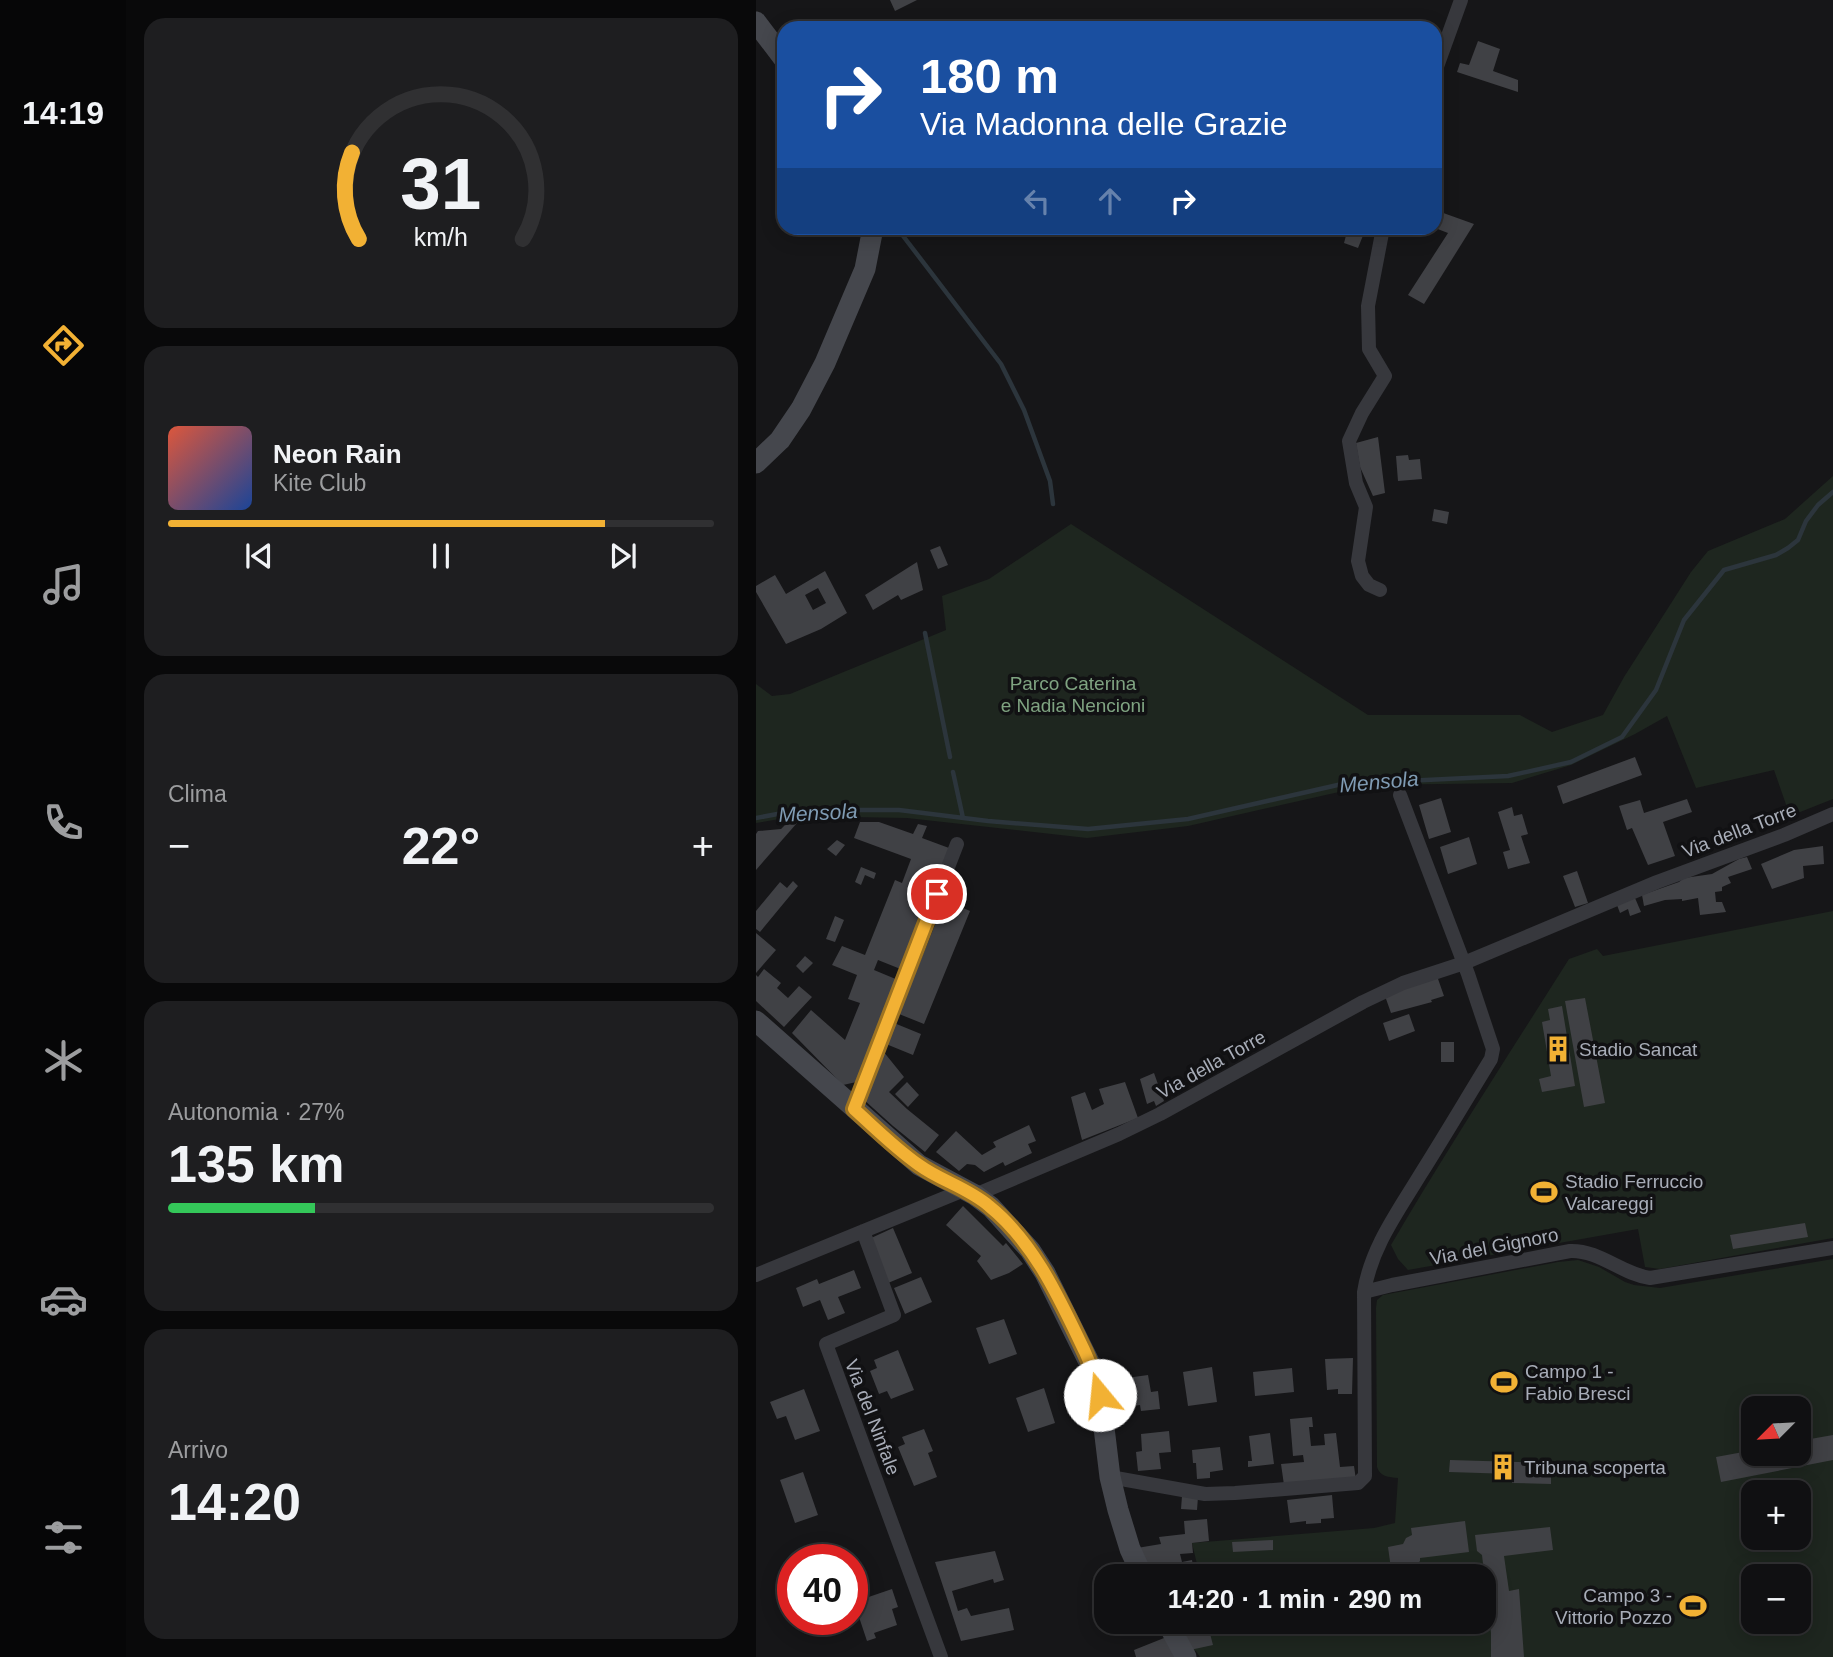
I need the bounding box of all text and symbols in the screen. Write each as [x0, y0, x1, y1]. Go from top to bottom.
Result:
icon: right [805, 49, 896, 140]
text: 180 m [920, 49, 1059, 103]
text: 14:19 [22, 95, 104, 131]
text: Via Madonna delle Grazie [920, 106, 1288, 142]
text: 31 [401, 143, 481, 224]
icon: left [1018, 182, 1056, 220]
icon: ahead [1091, 182, 1129, 220]
icon: right [1164, 182, 1202, 220]
text: km/h [414, 223, 468, 251]
icon: directions [39, 321, 88, 370]
text: Neon Rain [273, 439, 402, 469]
text: Kite Club [273, 470, 366, 496]
icon: previous [240, 537, 278, 575]
icon: pause [422, 537, 460, 575]
icon: next [604, 537, 642, 575]
icon: music [39, 560, 88, 609]
park label: Parco Caterina e Nadia Nencioni [1001, 673, 1145, 716]
water label: Mensola [1338, 767, 1420, 796]
text: Clima [168, 781, 227, 807]
icon: phone [39, 798, 88, 847]
water label: Mensola [778, 799, 858, 826]
street label: Via della Torre [1679, 799, 1799, 862]
text: 22° [402, 817, 480, 875]
text: − [168, 825, 190, 867]
text: + [692, 825, 714, 867]
pin [907, 864, 967, 924]
icon: arrive [918, 875, 956, 913]
street label: Via della Torre [1153, 1026, 1269, 1103]
building icon: Stadio Sancat [1543, 1034, 1573, 1064]
icon: climate [39, 1036, 88, 1085]
place label: Stadio Sancat [1579, 1039, 1698, 1060]
text: Autonomia · 27% [168, 1099, 344, 1125]
text: 135 km [168, 1135, 344, 1193]
place label: Stadio Ferruccio Valcareggi [1565, 1171, 1703, 1214]
sports icon: Stadio Ferruccio Valcareggi [1529, 1177, 1559, 1207]
street label: Via del Gignoro [1428, 1224, 1560, 1269]
icon: car [39, 1275, 88, 1324]
street label: Via del Ninfale [841, 1356, 904, 1478]
position arrow [1063, 1358, 1137, 1432]
place label: Campo 1 - Fabio Bresci [1525, 1361, 1631, 1404]
sports icon: Campo 1 - Fabio Bresci [1489, 1367, 1519, 1397]
north arrow [1741, 1396, 1811, 1466]
map controls [1741, 1396, 1811, 1634]
text: Arrivo [168, 1437, 228, 1463]
building icon: Tribuna scoperta [1488, 1452, 1518, 1482]
place label: Tribuna scoperta [1524, 1457, 1666, 1478]
text: 14:20 [168, 1473, 301, 1531]
button: + [1741, 1480, 1811, 1550]
icon: filters [39, 1513, 88, 1562]
speed limit sign: 40 [777, 1544, 868, 1635]
button: − [1741, 1564, 1811, 1634]
text: 14:20 · 1 min · 290 m [1168, 1584, 1422, 1614]
place label: Campo 3 - Vittorio Pozzo [1555, 1585, 1672, 1628]
sports icon: Campo 3 - Vittorio Pozzo [1678, 1591, 1708, 1621]

